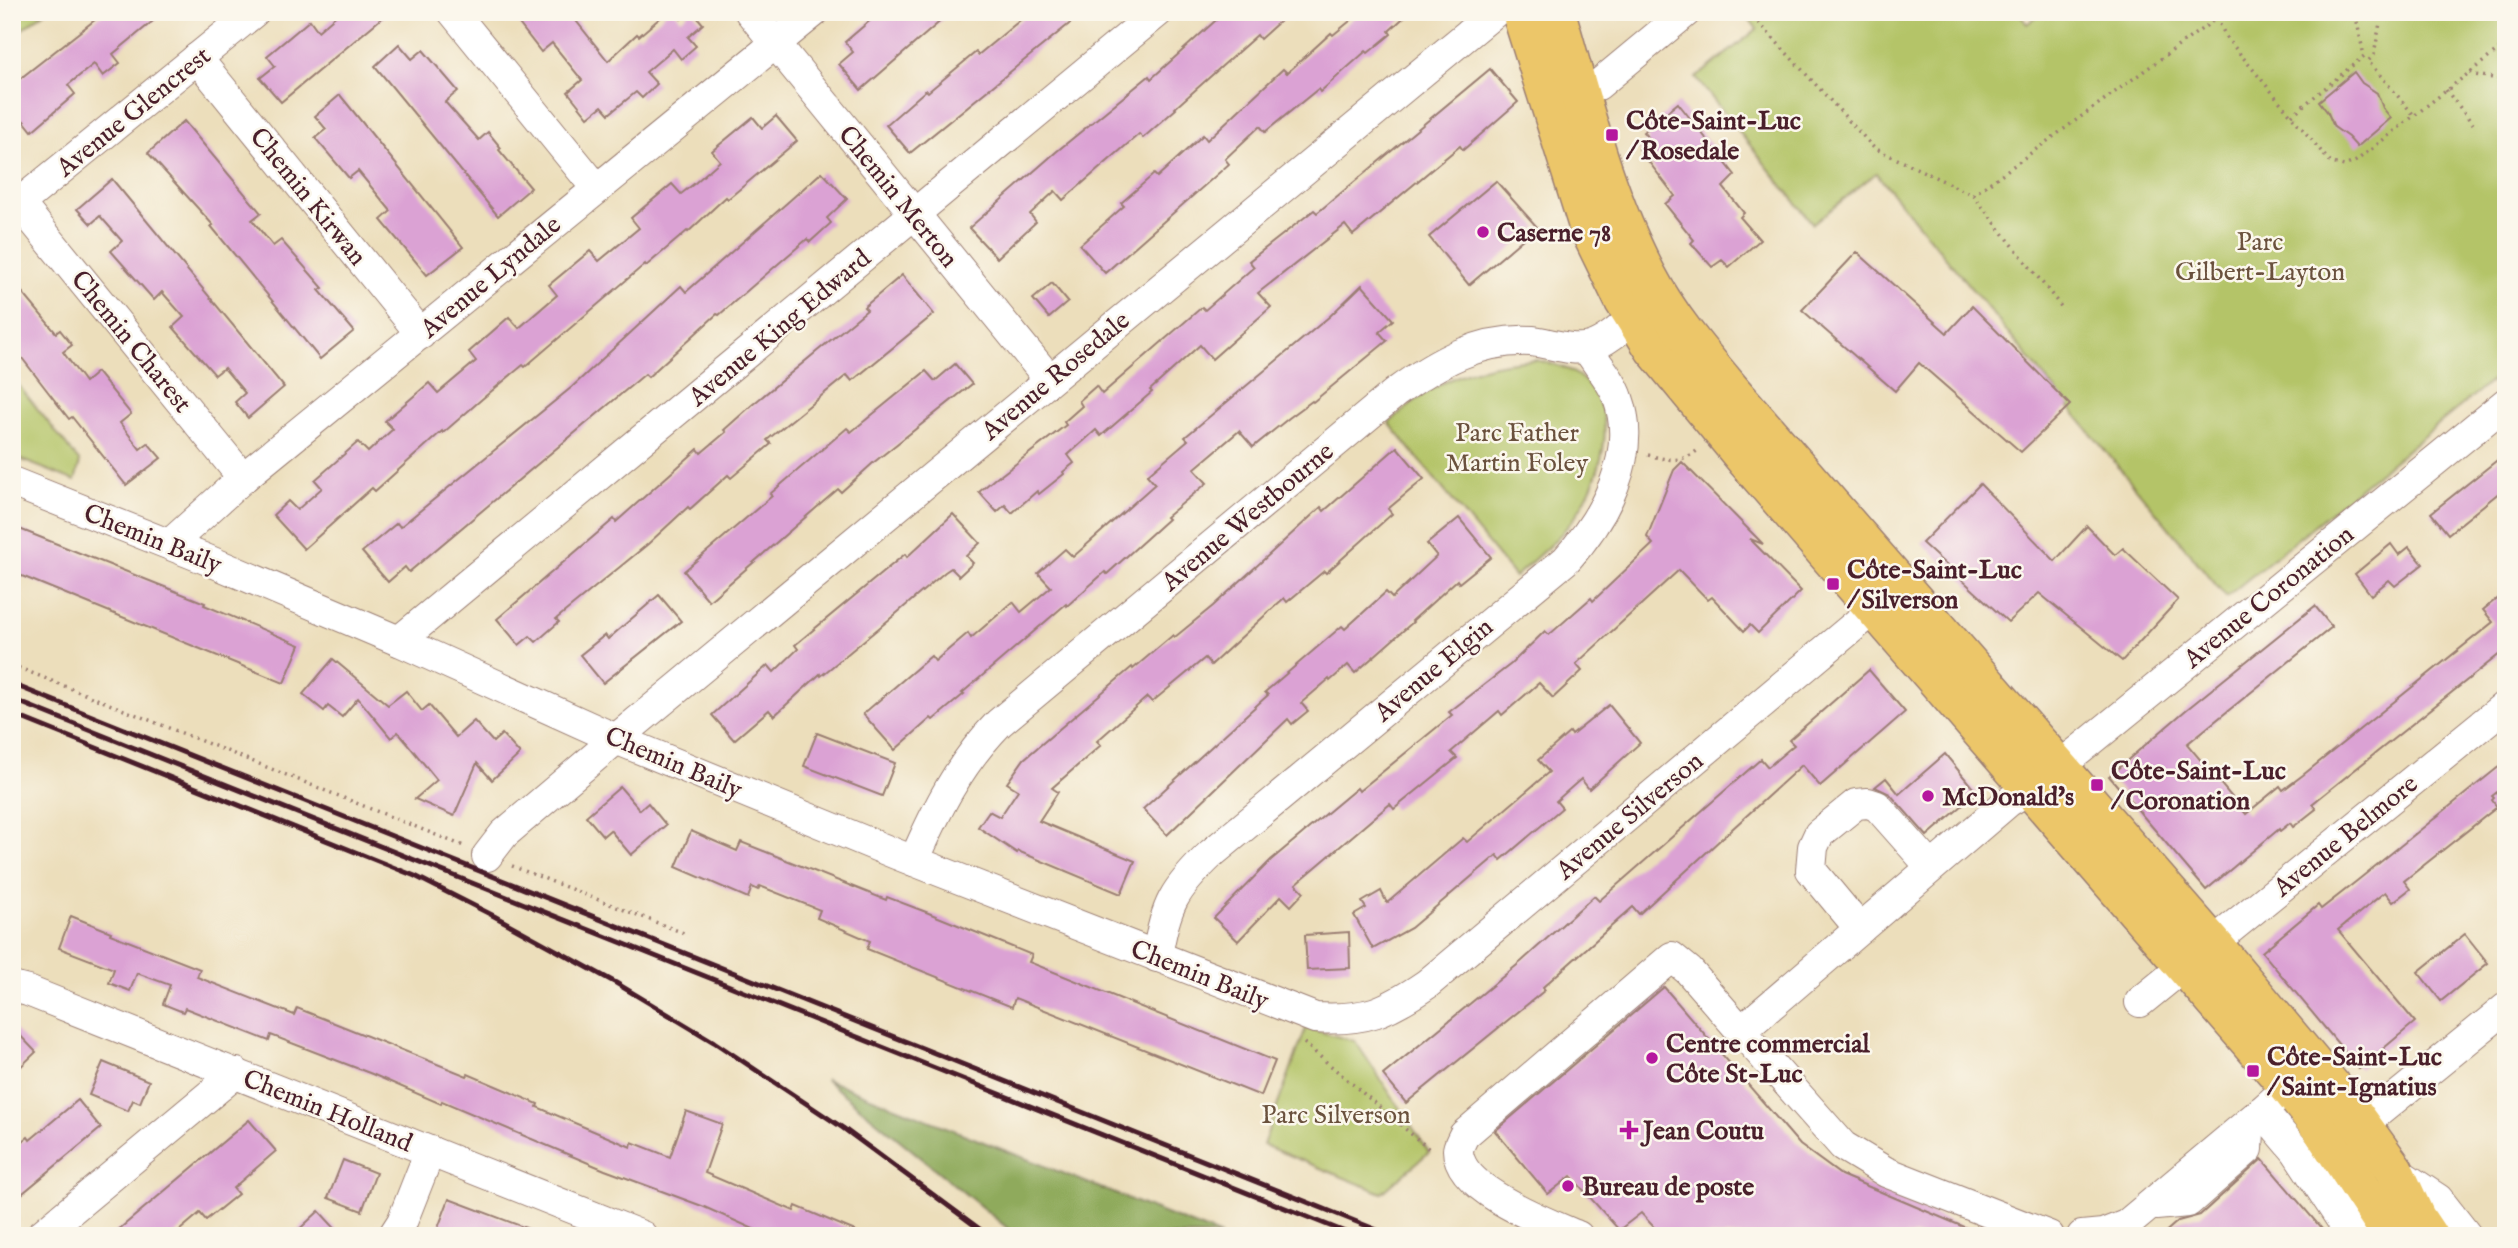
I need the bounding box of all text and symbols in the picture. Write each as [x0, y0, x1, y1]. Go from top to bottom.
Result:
street label: Avenue Glencrest [49, 40, 218, 185]
place label: Côte-Saint-Luc / Rosedale [1625, 105, 1801, 168]
street label: Chemin Merton [831, 119, 965, 275]
street label: Chemin Kirwan [242, 121, 374, 273]
marker: Côte-Saint-Luc / Rosedale [1604, 127, 1620, 143]
street label: Avenue Lyndale [413, 209, 568, 346]
place label: Caserne 78 [1497, 217, 1611, 250]
marker: Caserne 78 [1475, 224, 1491, 240]
park label: Parc Gilbert-Layton [2175, 226, 2345, 289]
street label: Avenue King Edward [681, 242, 878, 415]
street label: Chemin Charest [63, 264, 198, 420]
street label: Avenue Rosedale [974, 304, 1137, 449]
park label: Parc Father Martin Foley [1446, 417, 1588, 480]
street label: Avenue Westbourne [1154, 435, 1341, 600]
street label: Chemin Baily [79, 497, 226, 582]
street label: Avenue Coronation [2176, 518, 2361, 677]
place label: Côte-Saint-Luc / Silverson [1846, 554, 2022, 617]
marker: Côte-Saint-Luc / Silverson [1825, 576, 1841, 592]
street label: Avenue Elgin [1367, 611, 1500, 730]
street label: Chemin Baily [600, 720, 747, 807]
street label: Avenue Silverson [1549, 745, 1710, 888]
place label: Côte-Saint-Luc / Coronation [2110, 755, 2286, 818]
street label: Avenue Belmore [2266, 768, 2425, 905]
marker: Côte-Saint-Luc / Coronation [2089, 777, 2105, 793]
place label: McDonald's [1942, 781, 2074, 814]
marker: McDonald's [1920, 788, 1936, 804]
street label: Chemin Baily [1126, 933, 1273, 1018]
place label: Centre commercial Côte St-Luc [1666, 1028, 1870, 1091]
place label: Côte-Saint-Luc / Saint-Ignatius [2266, 1041, 2442, 1104]
marker: Centre commercial Côte St-Luc [1644, 1050, 1660, 1066]
street label: Chemin Holland [238, 1062, 417, 1160]
marker: Côte-Saint-Luc / Saint-Ignatius [2245, 1063, 2261, 1079]
park label: Parc Silverson [1261, 1099, 1411, 1132]
place label: Jean Coutu [1640, 1115, 1765, 1148]
marker: Jean Coutu [1621, 1122, 1637, 1138]
place label: Bureau de poste [1582, 1171, 1754, 1204]
marker: Bureau de poste [1560, 1178, 1576, 1194]

